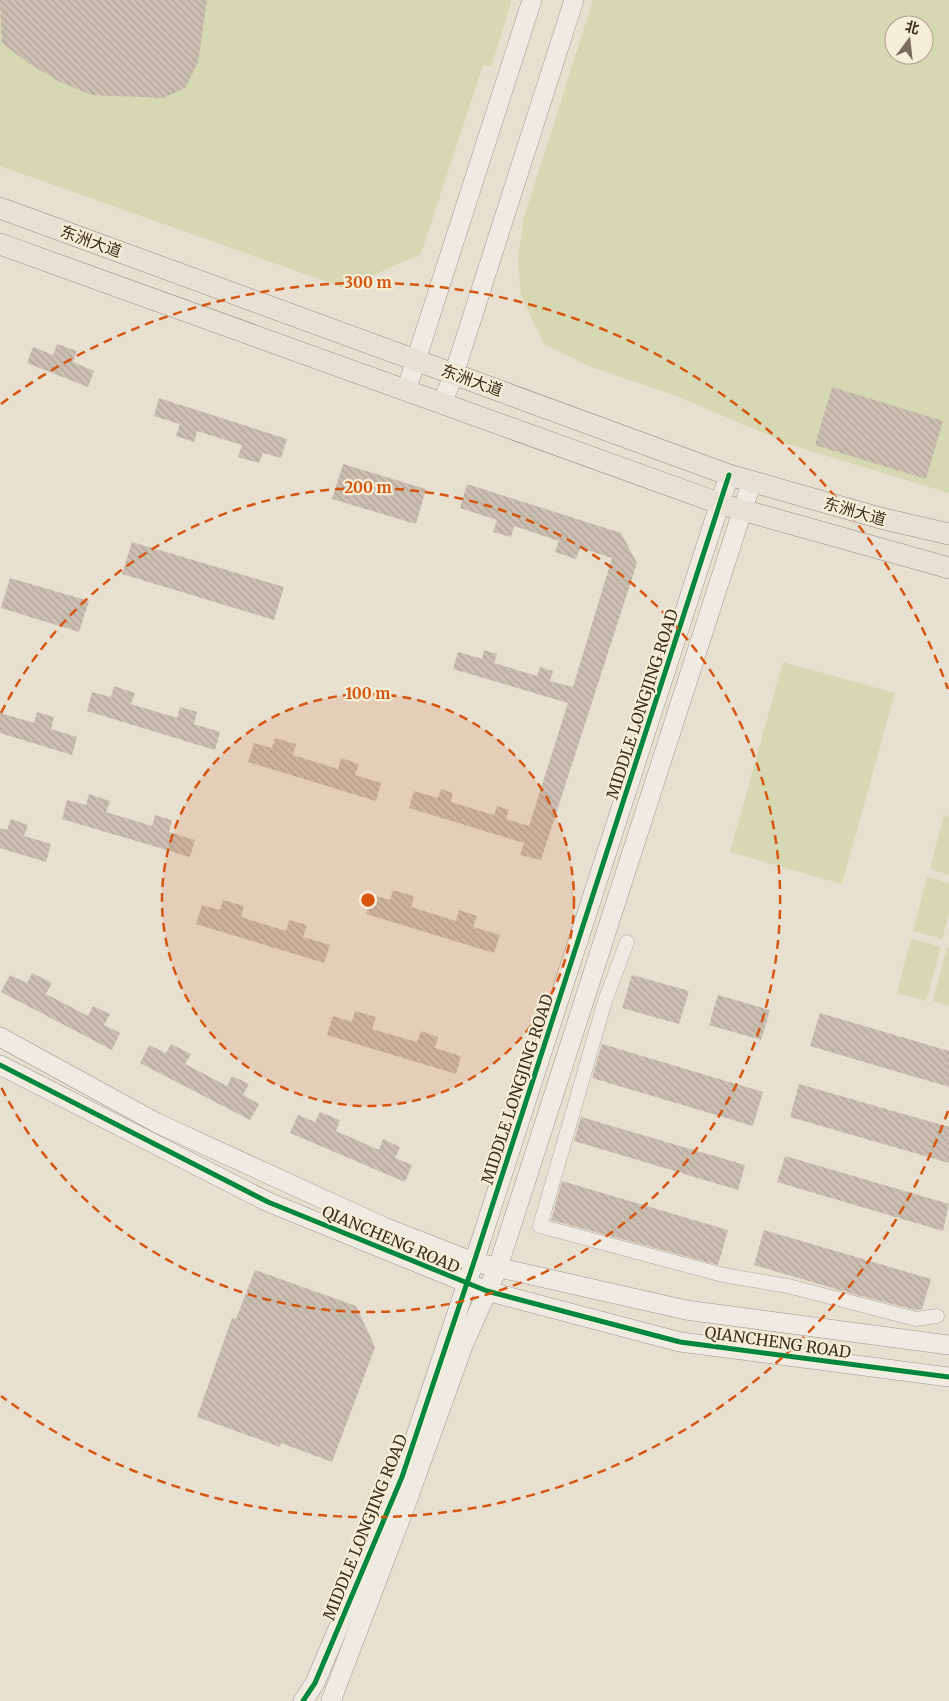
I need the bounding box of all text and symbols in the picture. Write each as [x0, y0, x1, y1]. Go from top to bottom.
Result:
north arrow [884, 15, 934, 65]
text: 北 [903, 17, 921, 38]
street label: 东洲大道 [58, 221, 124, 261]
text: 300 m [344, 273, 392, 292]
street label: 东洲大道 [439, 360, 505, 400]
text: 200 m [344, 478, 392, 497]
street label: 东洲大道 [821, 493, 889, 529]
street label: MIDDLE LONGJING ROAD [602, 606, 682, 802]
text: 100 m [346, 684, 390, 703]
centre of rings [359, 891, 377, 909]
street label: MIDDLE LONGJING ROAD [477, 991, 557, 1187]
street label: QIANCHENG ROAD [319, 1201, 463, 1277]
street label: QIANCHENG ROAD [703, 1322, 853, 1362]
street label: MIDDLE LONGJING ROAD [318, 1431, 412, 1623]

